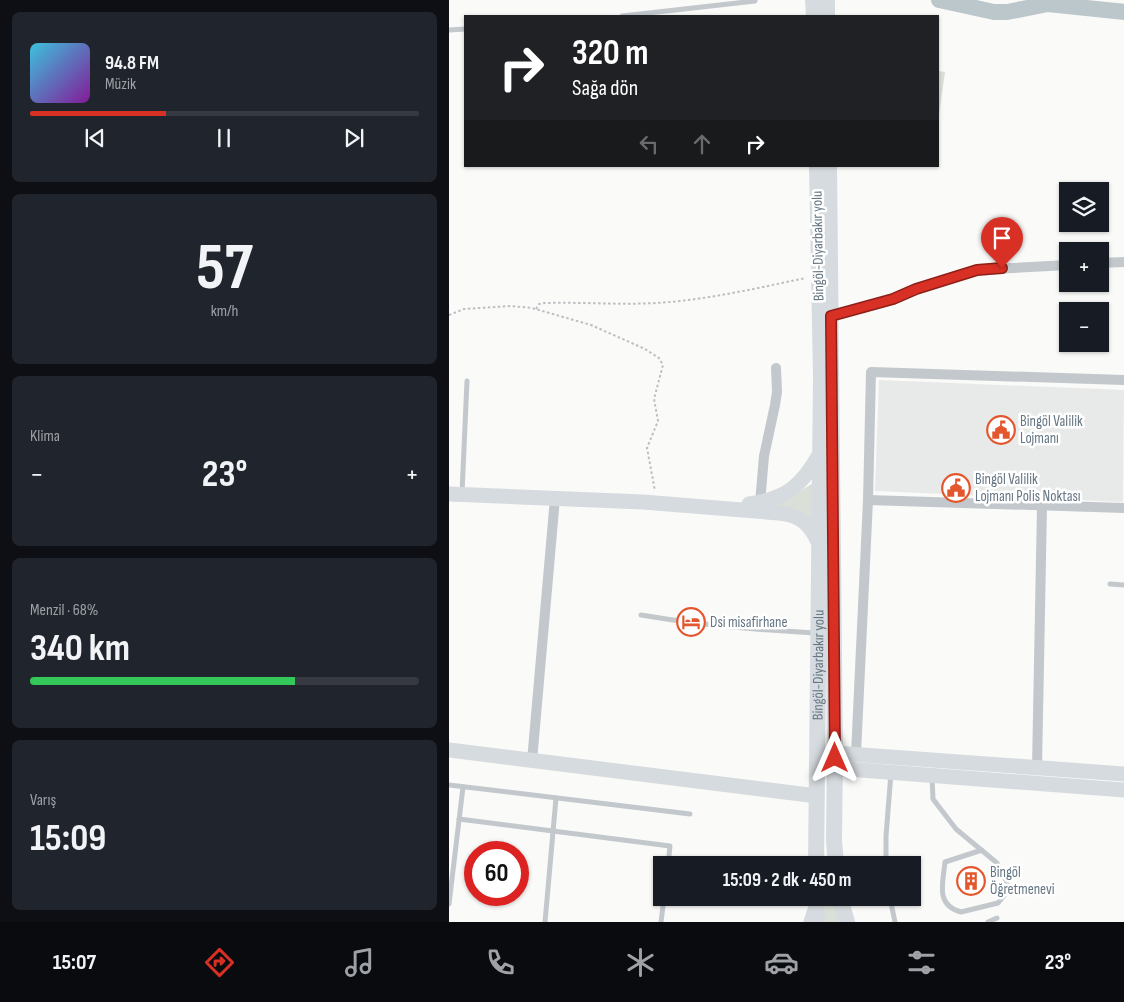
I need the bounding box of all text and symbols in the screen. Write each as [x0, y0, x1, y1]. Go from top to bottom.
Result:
text: 320 m [572, 32, 648, 75]
icon: right [489, 35, 554, 100]
text: 94.8 FM [105, 52, 159, 75]
text: Müzik [105, 75, 136, 94]
text: Sağa dön [572, 75, 638, 102]
icon: previous [81, 124, 109, 152]
icon: pause [210, 124, 238, 152]
icon: next [340, 124, 368, 152]
icon: left [635, 130, 663, 158]
icon: ahead [688, 130, 716, 158]
icon: right [741, 130, 769, 158]
map controls [1059, 182, 1109, 352]
button: layers [1059, 182, 1109, 232]
street label: Bingöl-Diyarbakır yolu [808, 191, 828, 301]
pin [981, 217, 1023, 268]
icon: arrive [988, 224, 1016, 252]
text: 57 [196, 230, 253, 308]
button: + [1059, 242, 1109, 292]
text: km/h [211, 302, 238, 321]
button: − [1059, 302, 1109, 352]
place label: Bingöl Valilik Lojmanı [1020, 412, 1083, 448]
public building icon: Bingöl Valilik Lojmanı [986, 415, 1016, 445]
text: Klima [30, 427, 60, 446]
text: 23° [202, 452, 247, 497]
text: − [30, 458, 44, 491]
text: + [405, 458, 419, 491]
place label: Bingöl Valilik Lojmanı Polis Noktası [975, 470, 1081, 506]
public building icon: Bingöl Valilik Lojmanı Polis Noktası [941, 473, 971, 503]
text: Menzil · 68% [30, 601, 98, 620]
hotel icon: Dsi misafirhane [676, 607, 706, 637]
street label: Bingöl-Diyarbakır yolu [808, 610, 828, 720]
place label: Dsi misafirhane [710, 613, 788, 632]
text: 340 km [30, 626, 130, 671]
position arrow [808, 731, 860, 783]
text: Varış [30, 791, 56, 810]
text: 15:09 [30, 816, 106, 861]
speed limit sign: 60 [464, 841, 529, 906]
place label: Bingöl Öğretmenevi [990, 863, 1055, 899]
building icon: Bingöl Öğretmenevi [956, 866, 986, 896]
text: 15:09 · 2 dk · 450 m [723, 869, 851, 892]
icon: directions [202, 945, 237, 980]
icon: music [342, 945, 377, 980]
icon: phone [483, 945, 518, 980]
icon: climate [623, 945, 658, 980]
icon: car [764, 945, 799, 980]
icon: filters [904, 945, 939, 980]
text: 15:07 [53, 949, 96, 976]
text: 23° [1045, 949, 1071, 976]

